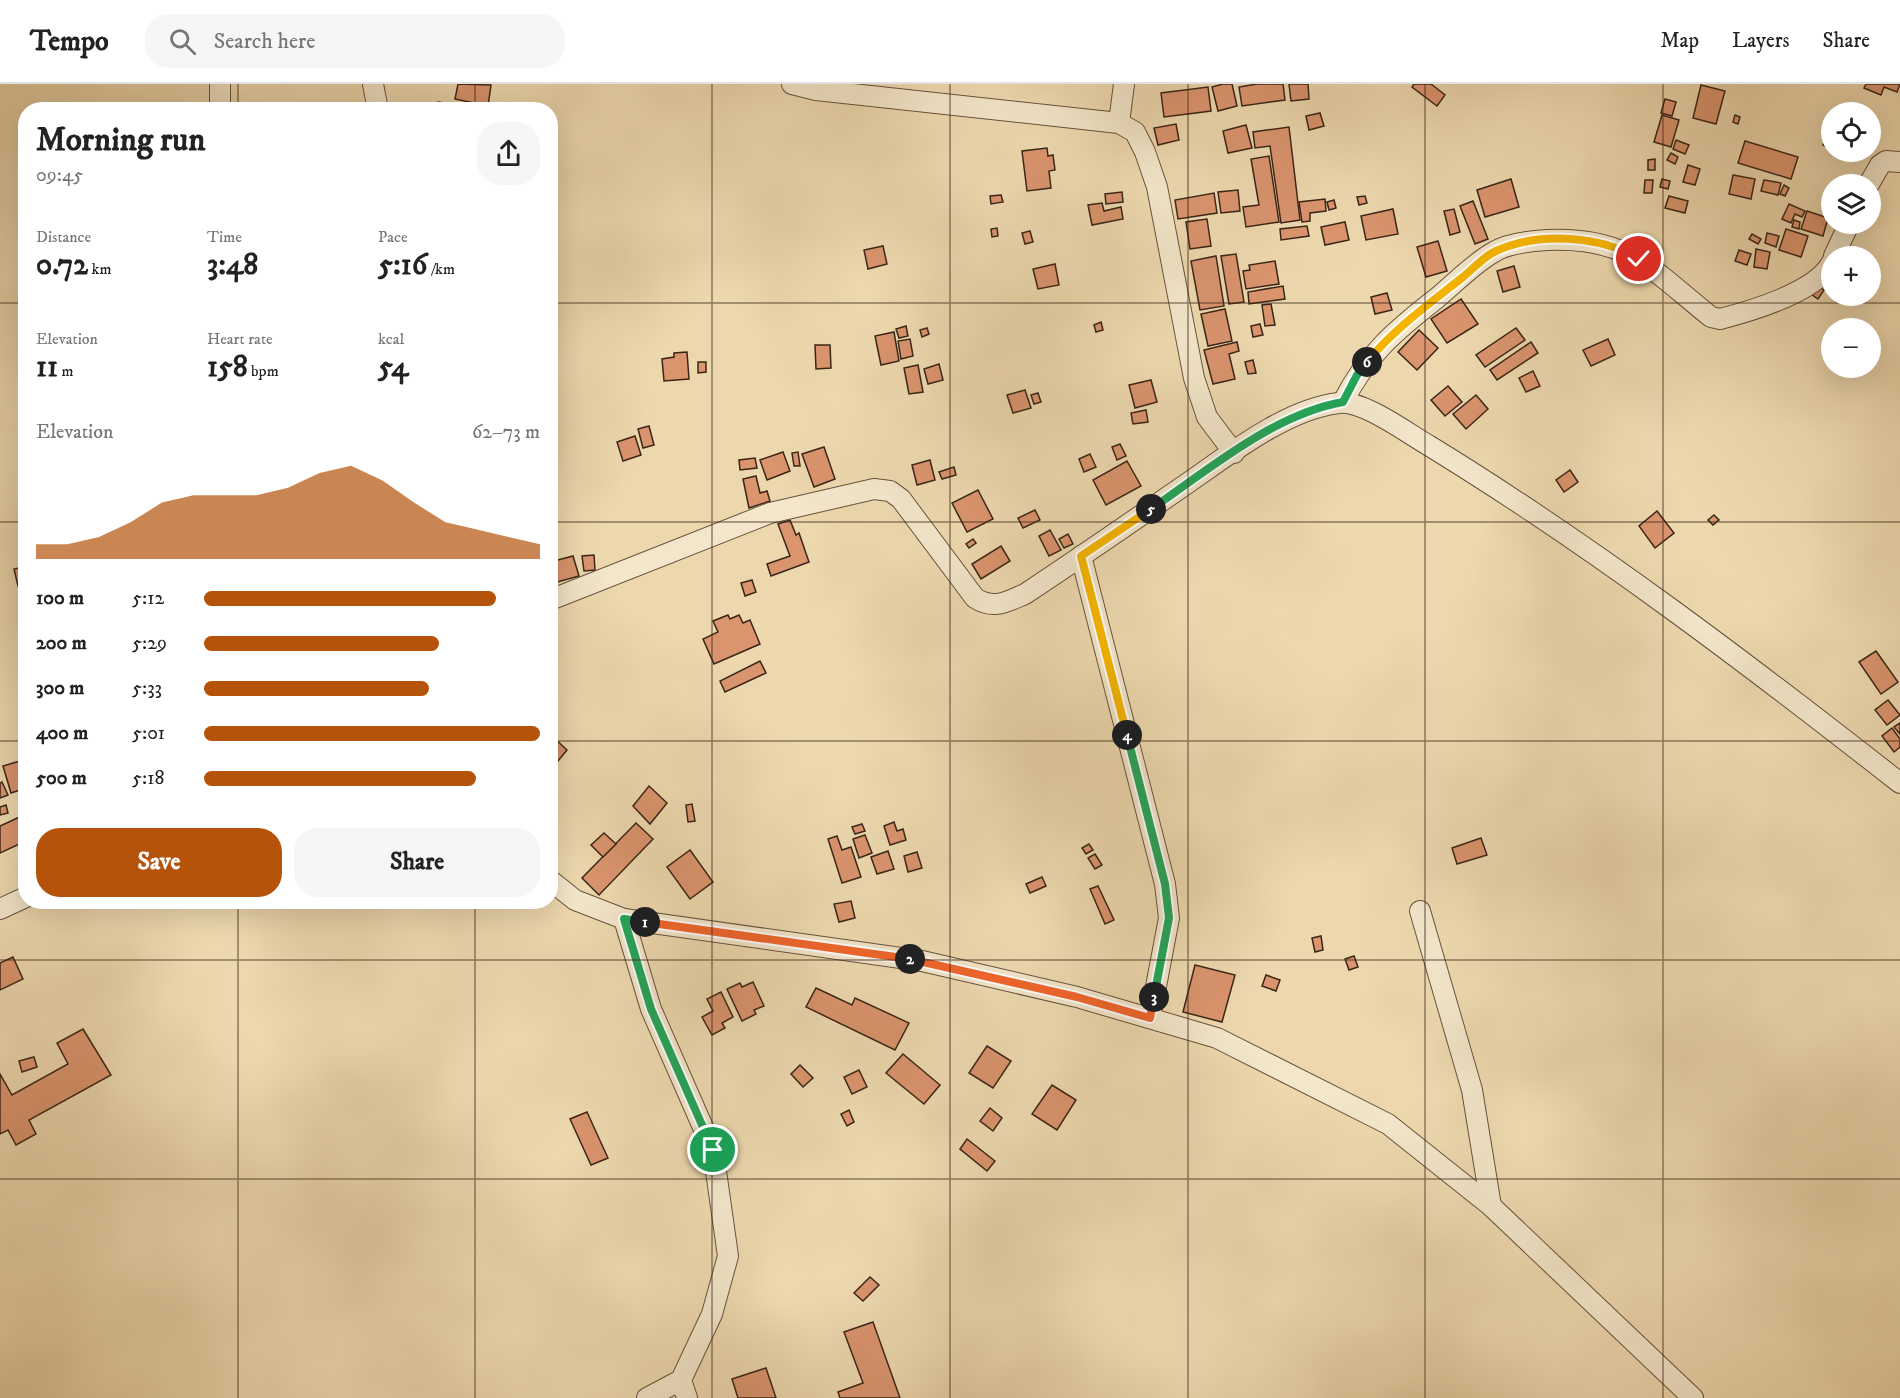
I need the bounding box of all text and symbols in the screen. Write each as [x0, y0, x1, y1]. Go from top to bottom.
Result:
search box [145, 14, 565, 68]
text: Tempo [30, 24, 109, 59]
icon: search [166, 25, 199, 58]
text: Search here [214, 28, 315, 55]
text: Map [1660, 28, 1699, 54]
text: Layers [1732, 28, 1790, 54]
text: Share [1823, 28, 1870, 54]
map controls [1821, 102, 1881, 378]
button: locate [1821, 102, 1881, 162]
text: Morning run [36, 120, 205, 161]
button: share [477, 122, 540, 185]
text: 09:45 [36, 163, 83, 188]
button: layers [1821, 174, 1881, 234]
text: Distance [36, 227, 91, 247]
text: Time [207, 227, 242, 247]
text: Pace [378, 227, 408, 247]
pin [1613, 233, 1664, 284]
icon: check [1622, 242, 1655, 275]
button: + [1821, 246, 1881, 306]
text: 0.72 [36, 247, 88, 284]
text: 3:48 [207, 247, 258, 284]
text: 5:16 [378, 247, 427, 284]
text: km [88, 259, 111, 279]
text: /km [427, 259, 455, 279]
button: − [1821, 318, 1881, 378]
text: Elevation [36, 329, 98, 349]
text: Heart rate [207, 329, 273, 349]
text: kcal [378, 329, 404, 349]
pin: 6 [1352, 347, 1382, 377]
text: 11 [36, 349, 58, 386]
text: 158 [207, 349, 248, 386]
text: 54 [378, 349, 409, 386]
text: 6 [1363, 352, 1371, 372]
text: m [58, 361, 73, 381]
text: bpm [248, 361, 279, 381]
text: Elevation [36, 420, 113, 445]
text: 62–73 m [472, 420, 540, 445]
pin: 5 [1136, 494, 1166, 524]
text: 5 [1147, 499, 1155, 519]
text: 100 m [36, 586, 84, 611]
text: 5:12 [132, 586, 164, 611]
text: 200 m [36, 631, 87, 656]
text: 5:29 [132, 631, 167, 656]
text: 300 m [36, 676, 84, 701]
text: 5:33 [132, 676, 162, 701]
pin: 4 [1112, 720, 1142, 750]
text: 400 m [36, 721, 88, 746]
text: 5:01 [132, 721, 165, 746]
text: 4 [1122, 725, 1132, 745]
text: 500 m [36, 766, 87, 791]
text: 5:18 [132, 766, 165, 791]
button: Save [36, 828, 282, 897]
button: Share [294, 828, 540, 897]
pin: 1 [630, 907, 660, 937]
text: 1 [642, 912, 648, 932]
pin: 2 [895, 944, 925, 974]
text: 2 [906, 949, 914, 969]
pin: 3 [1139, 982, 1169, 1012]
text: 3 [1151, 987, 1157, 1007]
pin [687, 1124, 738, 1175]
icon: arrive [696, 1133, 729, 1166]

